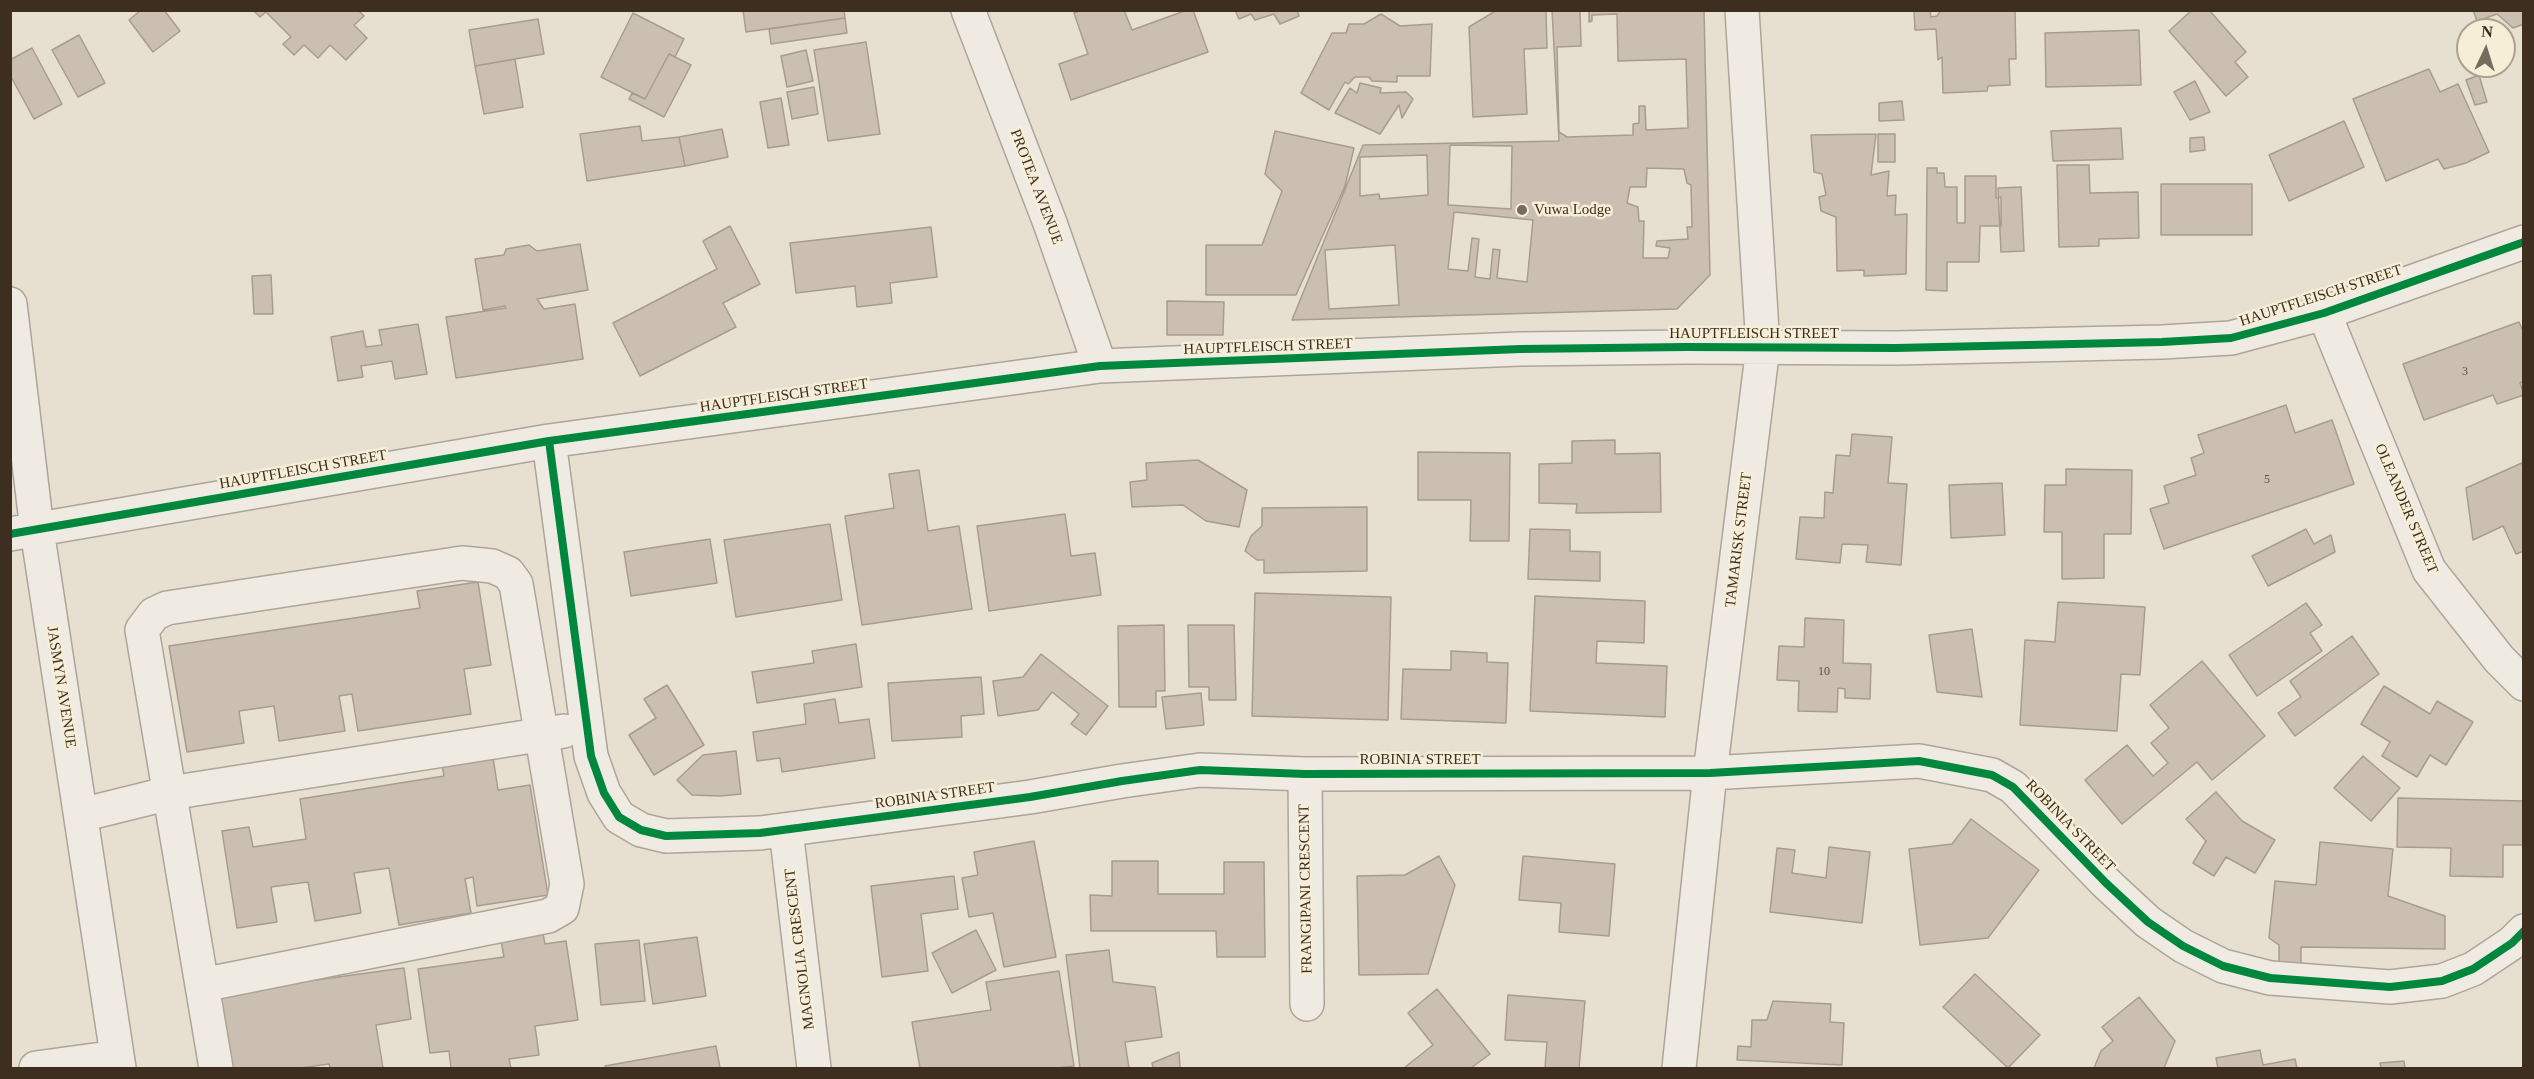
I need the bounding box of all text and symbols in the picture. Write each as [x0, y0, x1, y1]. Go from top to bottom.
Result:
north arrow [2456, 18, 2516, 78]
text: N [2481, 23, 2494, 40]
street label: PROTEA AVENUE [1006, 127, 1066, 247]
place label: Vuwa Lodge [1534, 201, 1611, 219]
marker: Vuwa Lodge [1515, 203, 1529, 217]
street label: HAUPTFLEISCH STREET [2238, 261, 2404, 331]
street label: HAUPTFLEISCH STREET [1669, 325, 1839, 343]
street label: HAUPTFLEISCH STREET [1183, 335, 1353, 359]
house number: 3 [2462, 365, 2468, 379]
street label: HAUPTFLEISCH STREET [699, 375, 869, 417]
street label: OLEANDER STREET [2370, 441, 2442, 577]
street label: HAUPTFLEISCH STREET [218, 446, 388, 494]
street label: TAMARISK STREET [1722, 471, 1756, 609]
house number: 5 [2264, 473, 2270, 487]
street label: JASMYN AVENUE [42, 625, 80, 749]
house number: 10 [1818, 665, 1830, 679]
street label: ROBINIA STREET [1359, 751, 1481, 769]
street label: ROBINIA STREET [2021, 776, 2119, 876]
street label: ROBINIA STREET [874, 779, 996, 813]
street label: FRANGIPANI CRESCENT [1296, 804, 1316, 974]
street label: MAGNOLIA CRESCENT [781, 867, 819, 1031]

